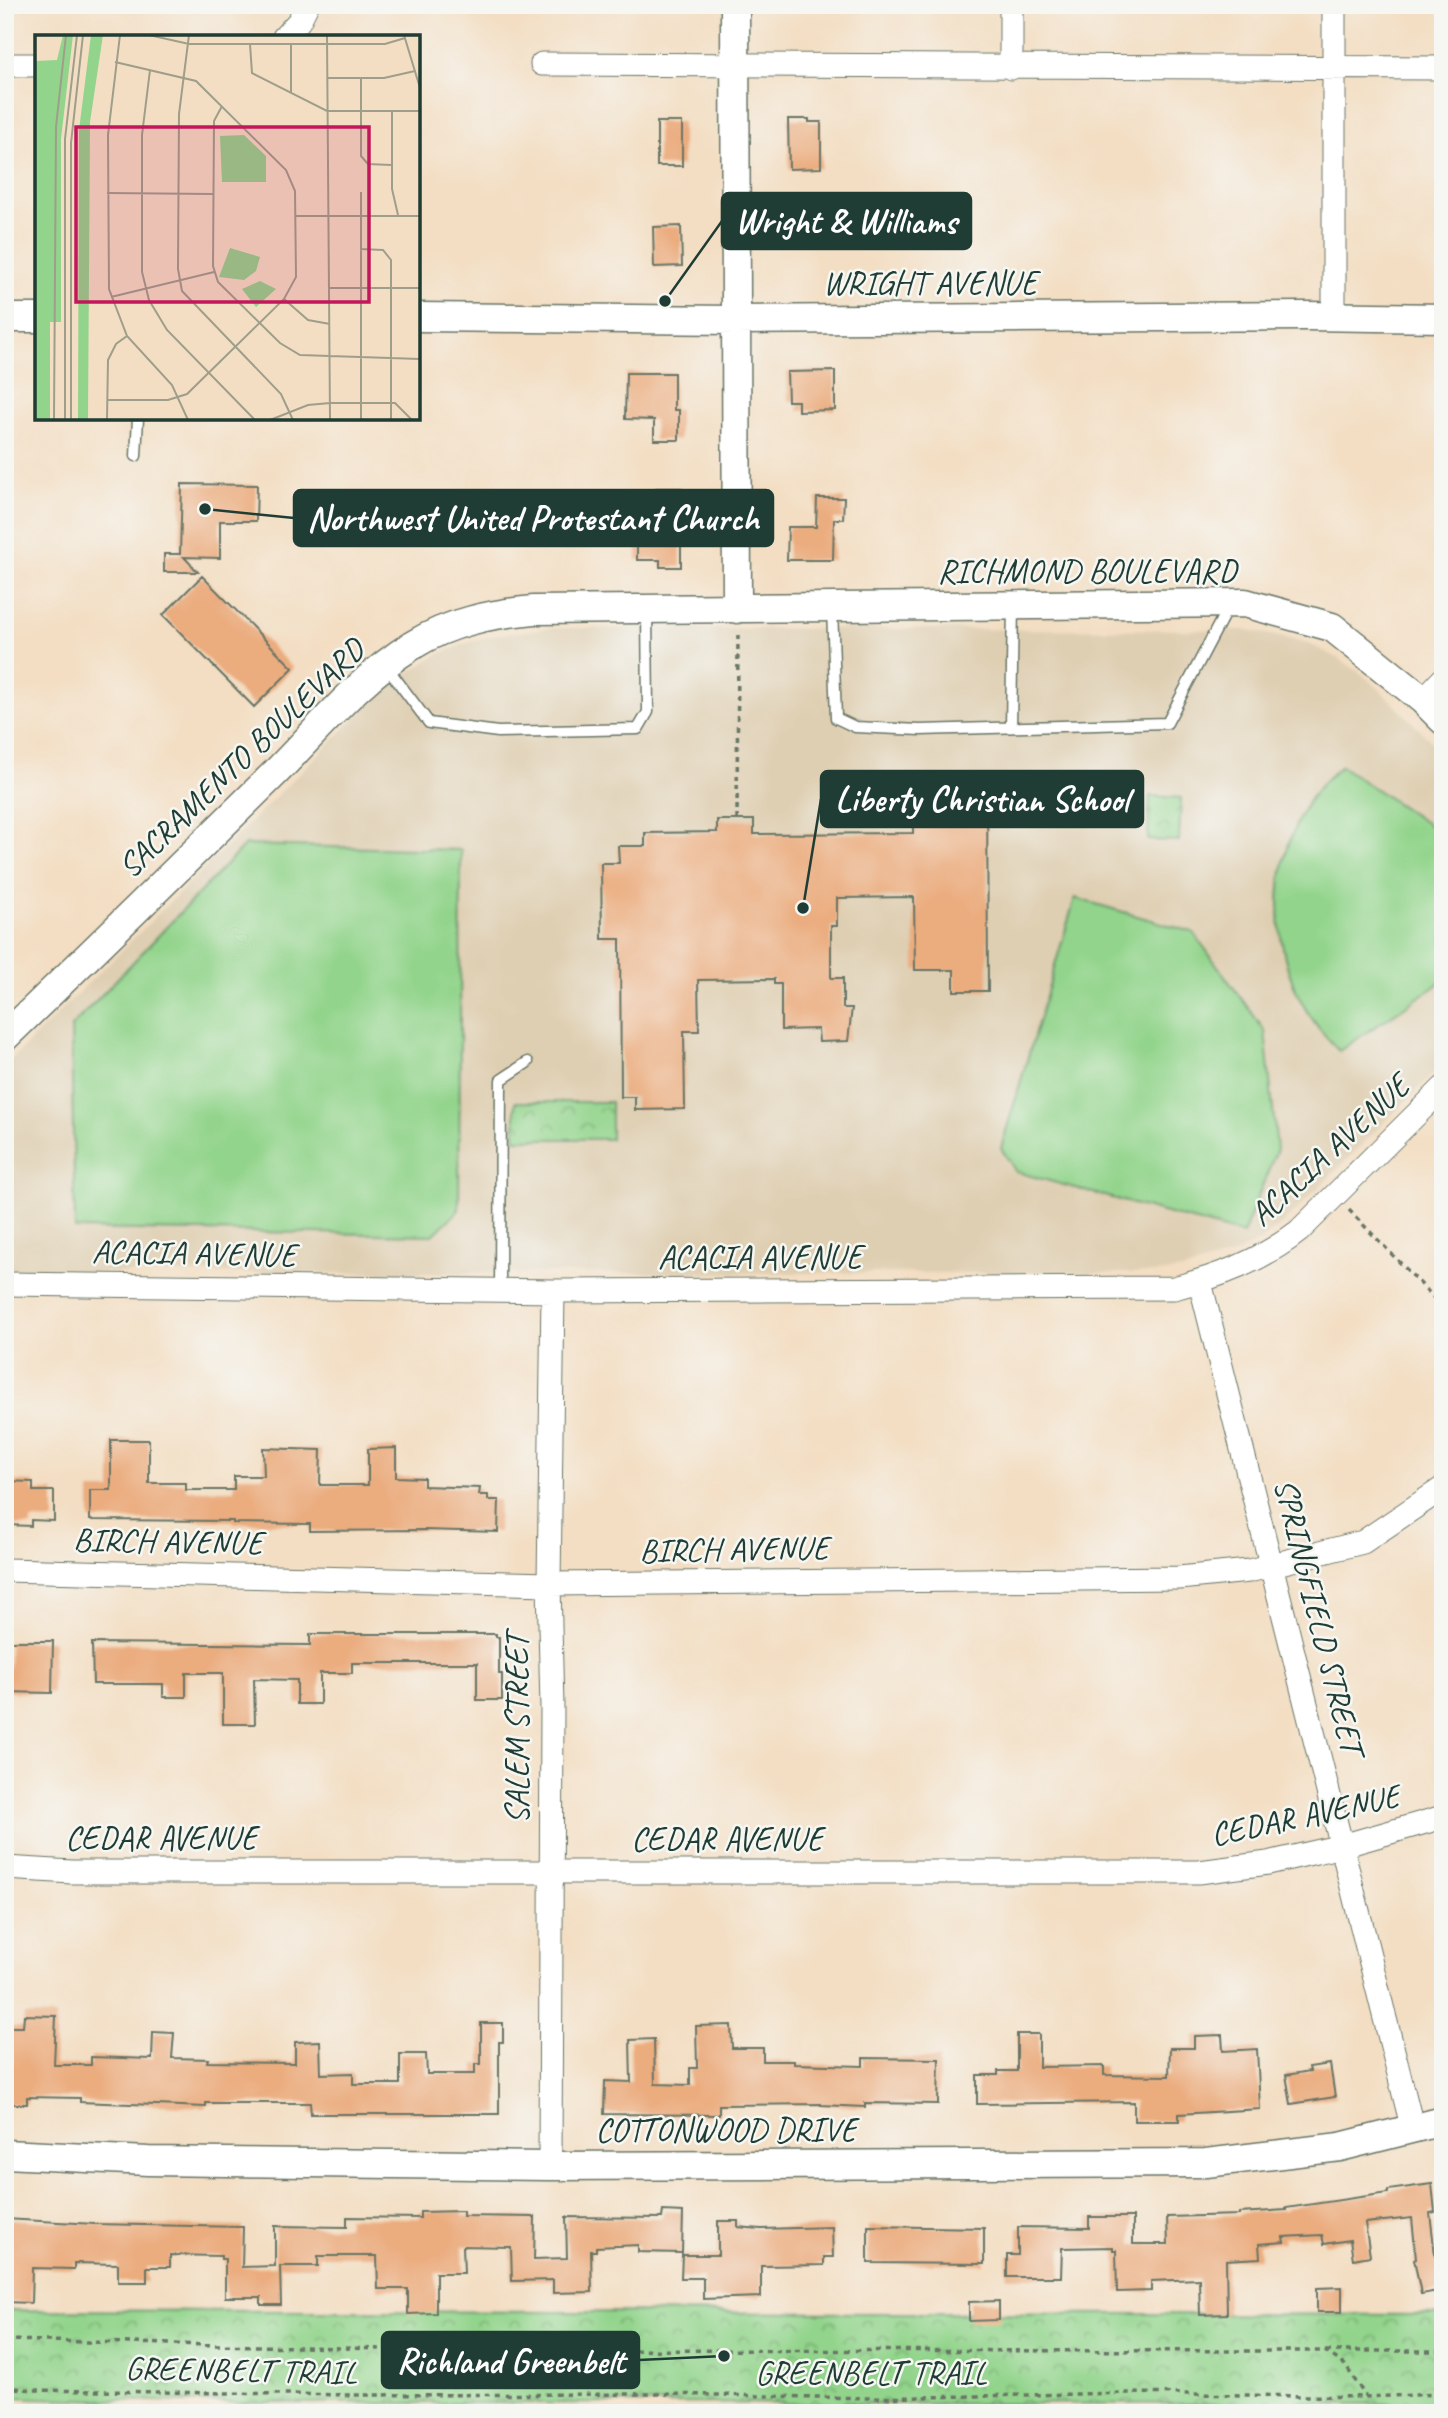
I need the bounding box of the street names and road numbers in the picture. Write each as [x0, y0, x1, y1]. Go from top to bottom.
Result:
street label: WRIGHT AVENUE [823, 262, 1041, 304]
street label: RICHMOND BOULEVARD [937, 550, 1239, 592]
street label: SACRAMENTO BOULEVARD [109, 627, 375, 887]
street label: ACACIA AVENUE [1240, 1062, 1421, 1235]
street label: ACACIA AVENUE [92, 1230, 300, 1276]
street label: ACACIA AVENUE [658, 1236, 866, 1278]
street label: SPRINGFIELD STREET [1265, 1474, 1375, 1765]
street label: BIRCH AVENUE [73, 1518, 267, 1564]
street label: BIRCH AVENUE [639, 1526, 833, 1572]
street label: SALEM STREET [496, 1627, 538, 1824]
street label: CEDAR AVENUE [1207, 1774, 1407, 1855]
street label: CEDAR AVENUE [65, 1817, 261, 1859]
street label: CEDAR AVENUE [631, 1818, 827, 1860]
street label: COTTONWOOD DRIVE [596, 2109, 860, 2151]
street label: GREENBELT TRAIL [125, 2347, 358, 2393]
street label: GREENBELT TRAIL [755, 2352, 988, 2394]

